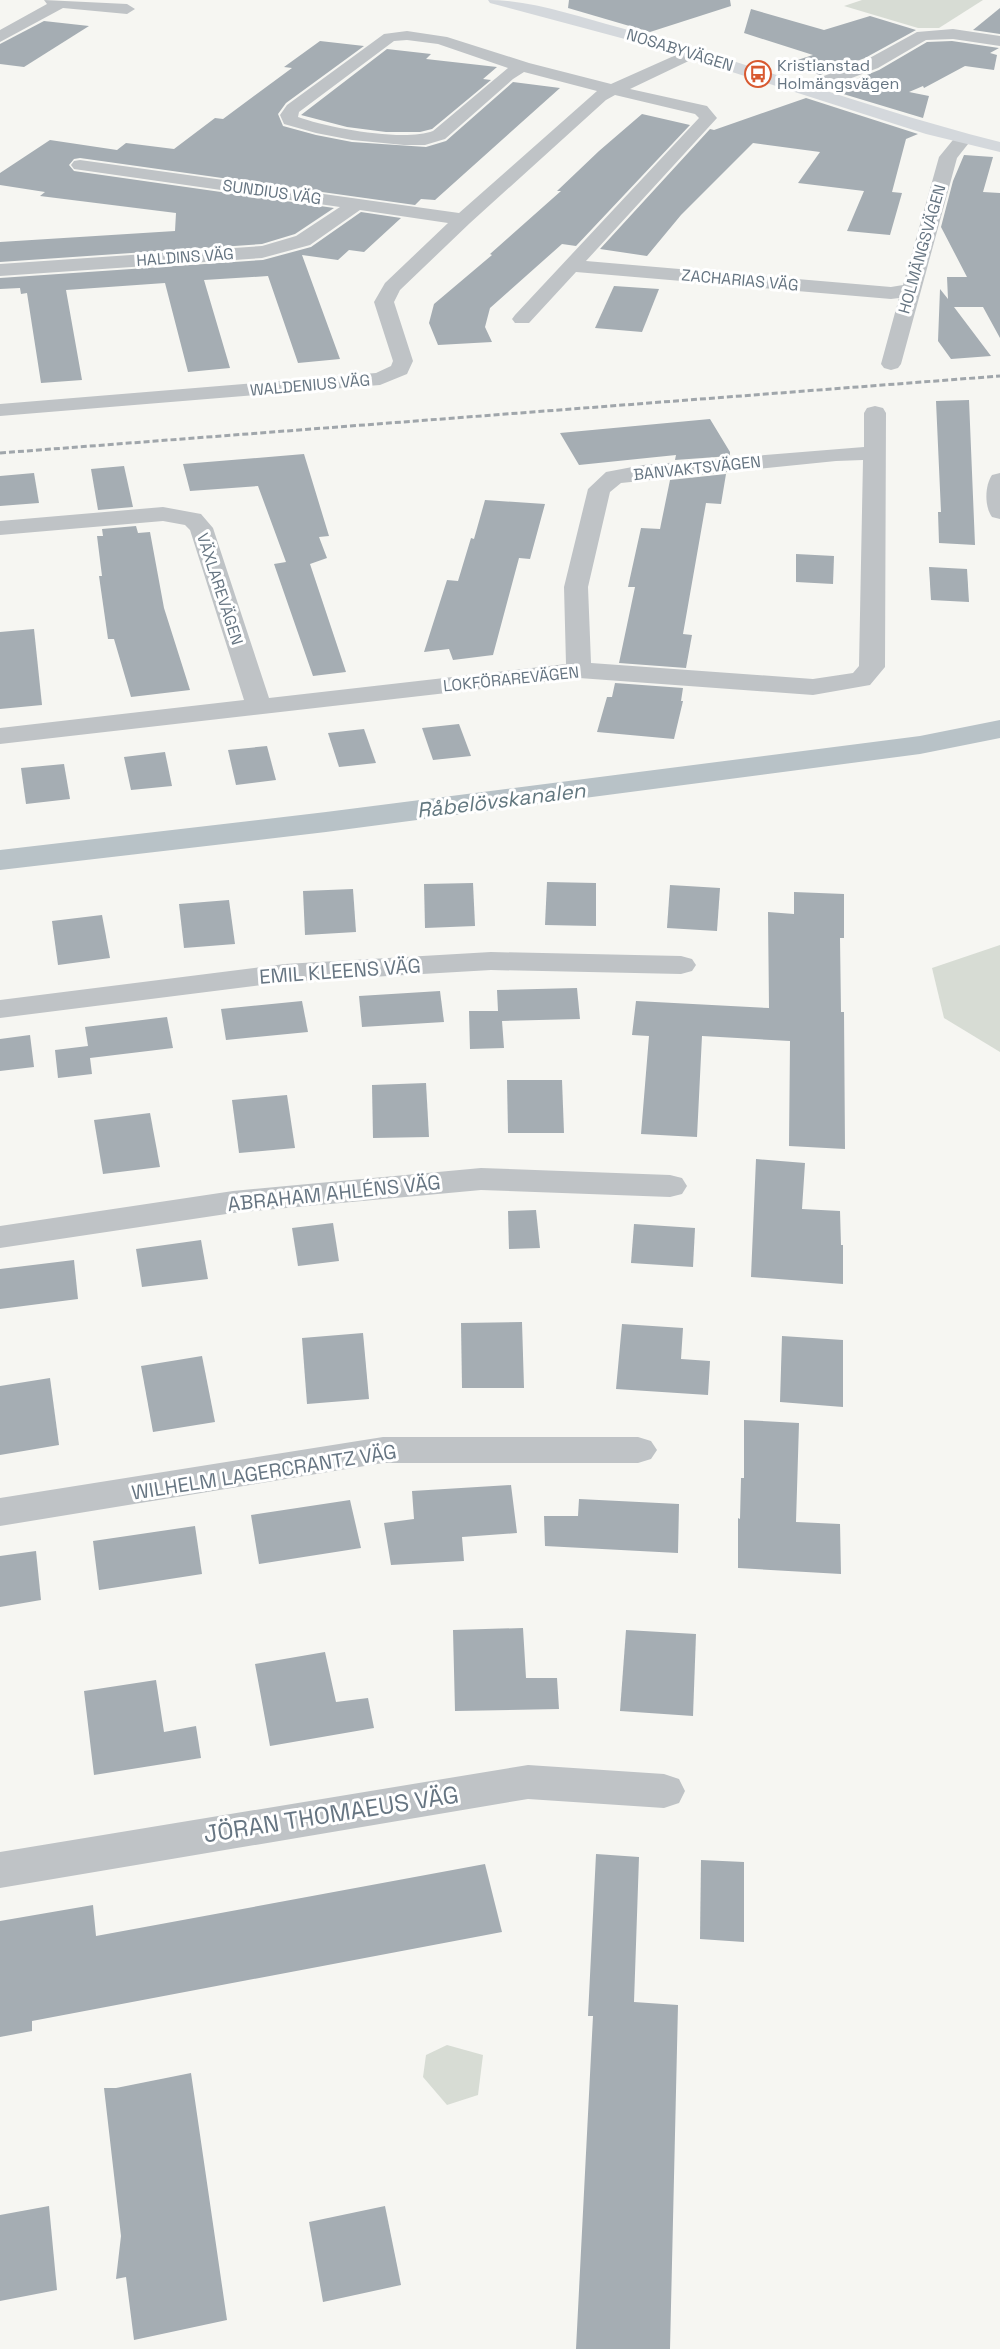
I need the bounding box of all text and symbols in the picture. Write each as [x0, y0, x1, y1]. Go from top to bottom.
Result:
street label: NOSABYVÄGEN [624, 24, 736, 76]
place label: Kristianstad Holmängsvägen [777, 55, 899, 94]
bus stop icon: Kristianstad Holmängsvägen [743, 59, 773, 89]
street label: SUNDIUS VÄG [221, 175, 323, 209]
street label: HOLMÄNGSVÄGEN [893, 182, 951, 316]
street label: HALDINS VÄG [136, 243, 234, 271]
street label: ZACHARIAS VÄG [681, 264, 799, 296]
street label: WALDENIUS VÄG [249, 369, 371, 401]
street label: BANVAKTSVÄGEN [632, 451, 762, 485]
street label: VÄXLAREVÄGEN [192, 530, 248, 648]
street label: LOKFÖRAREVÄGEN [442, 661, 580, 697]
water label: Råbelövskanalen [415, 776, 588, 824]
street label: EMIL KLEENS VÄG [258, 952, 422, 990]
street label: ABRAHAM AHLÉNS VÄG [226, 1169, 442, 1217]
street label: WILHELM LAGERCRANTZ VÄG [130, 1438, 398, 1506]
street label: JÖRAN THOMAEUS VÄG [201, 1779, 461, 1849]

